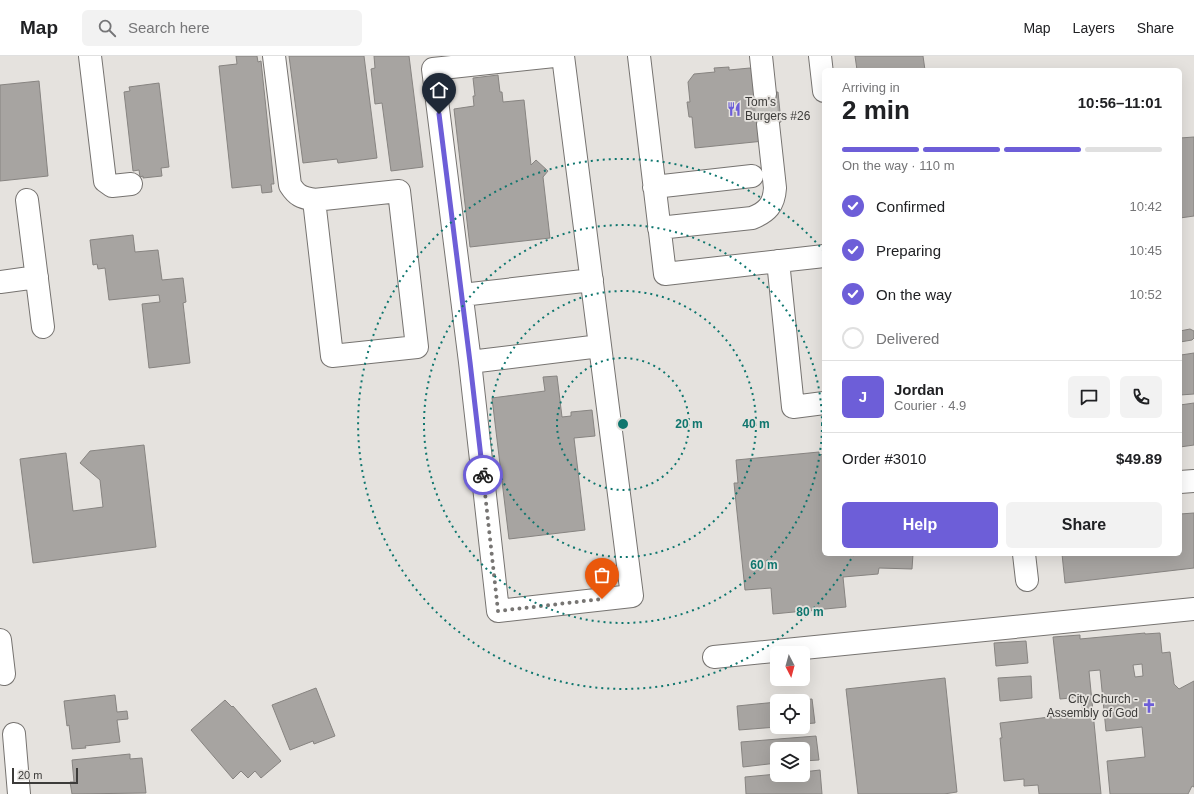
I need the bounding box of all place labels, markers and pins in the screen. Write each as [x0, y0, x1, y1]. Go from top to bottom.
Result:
pin [422, 73, 456, 114]
place label: Tom's Burgers #26 [745, 95, 811, 123]
restaurant icon: Tom's Burgers #26 [726, 101, 742, 117]
centre of rings [616, 417, 630, 431]
pin [585, 558, 619, 599]
place label: City Church - Assembly of God [1047, 692, 1138, 720]
church icon: City Church - Assembly of God [1141, 698, 1157, 714]

